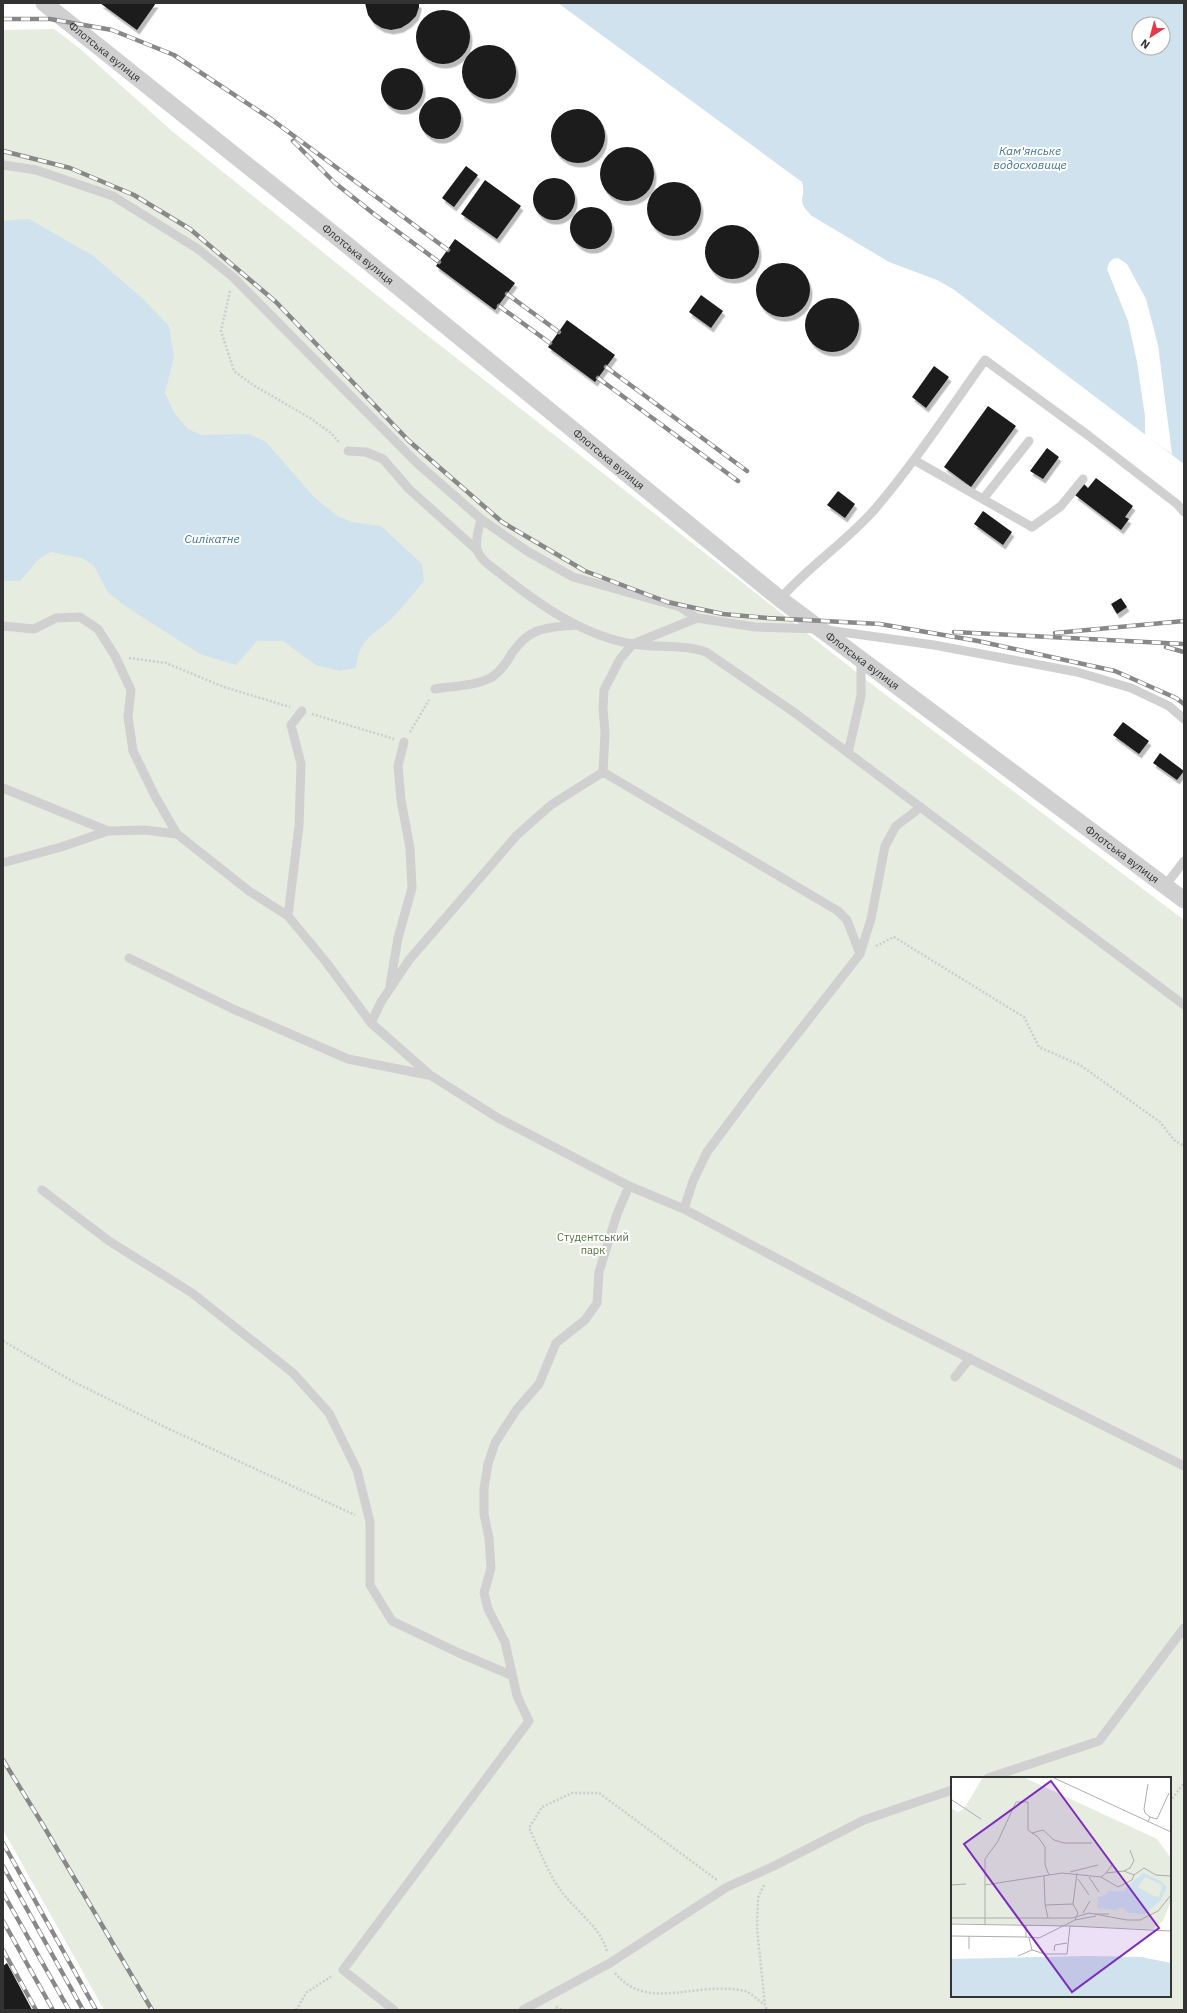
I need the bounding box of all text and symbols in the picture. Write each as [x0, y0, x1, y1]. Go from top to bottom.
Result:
north arrow [1131, 16, 1171, 56]
street label: Флотська вулиця [66, 19, 144, 85]
text: N [1138, 36, 1152, 52]
water label: Кам'янське водосховище [993, 143, 1067, 172]
street label: Флотська вулиця [319, 221, 397, 288]
street label: Флотська вулиця [570, 426, 648, 493]
water label: Силікатне [184, 531, 240, 546]
street label: Флотська вулиця [823, 628, 902, 693]
street label: Флотська вулиця [1083, 822, 1162, 886]
park label: Студентський парк [557, 1230, 629, 1257]
inset map [951, 1777, 1171, 1997]

